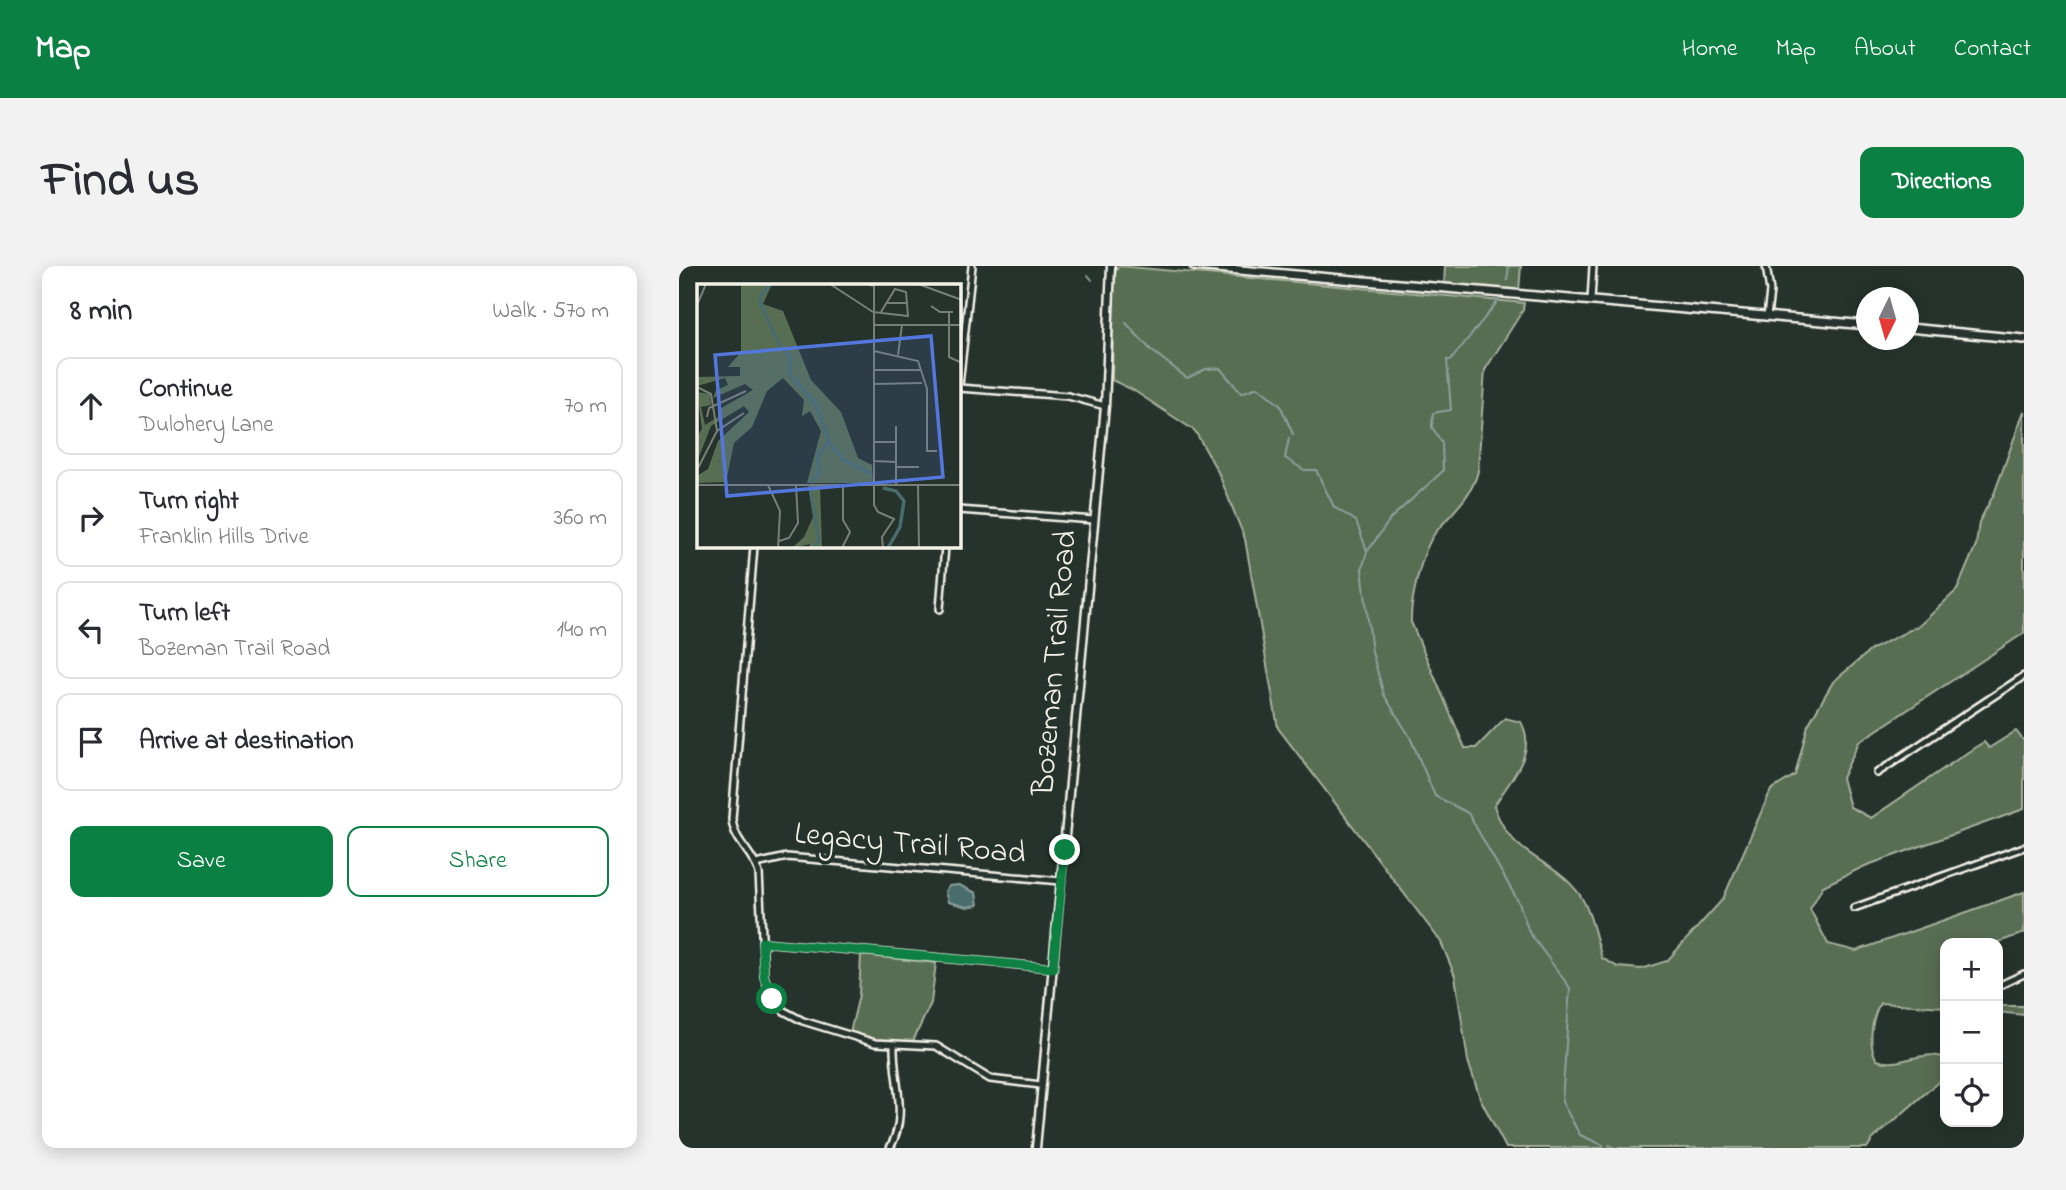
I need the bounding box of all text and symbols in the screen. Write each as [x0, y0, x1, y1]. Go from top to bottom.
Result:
text: Map [35, 25, 91, 73]
text: Home [1682, 32, 1738, 67]
text: Map [1776, 32, 1816, 67]
text: About [1854, 32, 1916, 67]
text: Contact [1954, 32, 2031, 67]
text: Find us [42, 146, 199, 218]
button: Directions [1860, 147, 2024, 218]
inset map [697, 284, 961, 548]
north arrow [1856, 287, 1919, 350]
text: 8 min [70, 290, 132, 334]
text: Walk · 570 m [492, 295, 609, 328]
text: Continue [139, 371, 232, 409]
icon: ahead [72, 387, 110, 425]
text: 70 m [564, 390, 607, 423]
text: Dulohery Lane [139, 409, 274, 442]
text: Turn right [139, 483, 239, 521]
icon: right [72, 499, 110, 537]
text: 360 m [554, 502, 607, 535]
text: Franklin Hills Drive [139, 521, 309, 554]
street label: Bozeman Trail Road [1021, 528, 1091, 799]
text: Turn left [139, 595, 230, 633]
icon: left [72, 611, 110, 649]
text: 140 m [557, 614, 607, 647]
text: Bozeman Trail Road [139, 633, 330, 666]
icon: arrive [72, 723, 110, 761]
text: Arrive at destination [139, 723, 354, 761]
street label: Legacy Trail Road [792, 811, 1028, 879]
button: Save [70, 826, 333, 897]
button: Share [347, 826, 609, 897]
route end [1049, 834, 1080, 865]
map controls [1940, 938, 2003, 1127]
button: + [1940, 938, 2003, 1001]
route start [756, 983, 787, 1014]
button: − [1940, 1001, 2003, 1064]
button: locate [1940, 1064, 2003, 1127]

